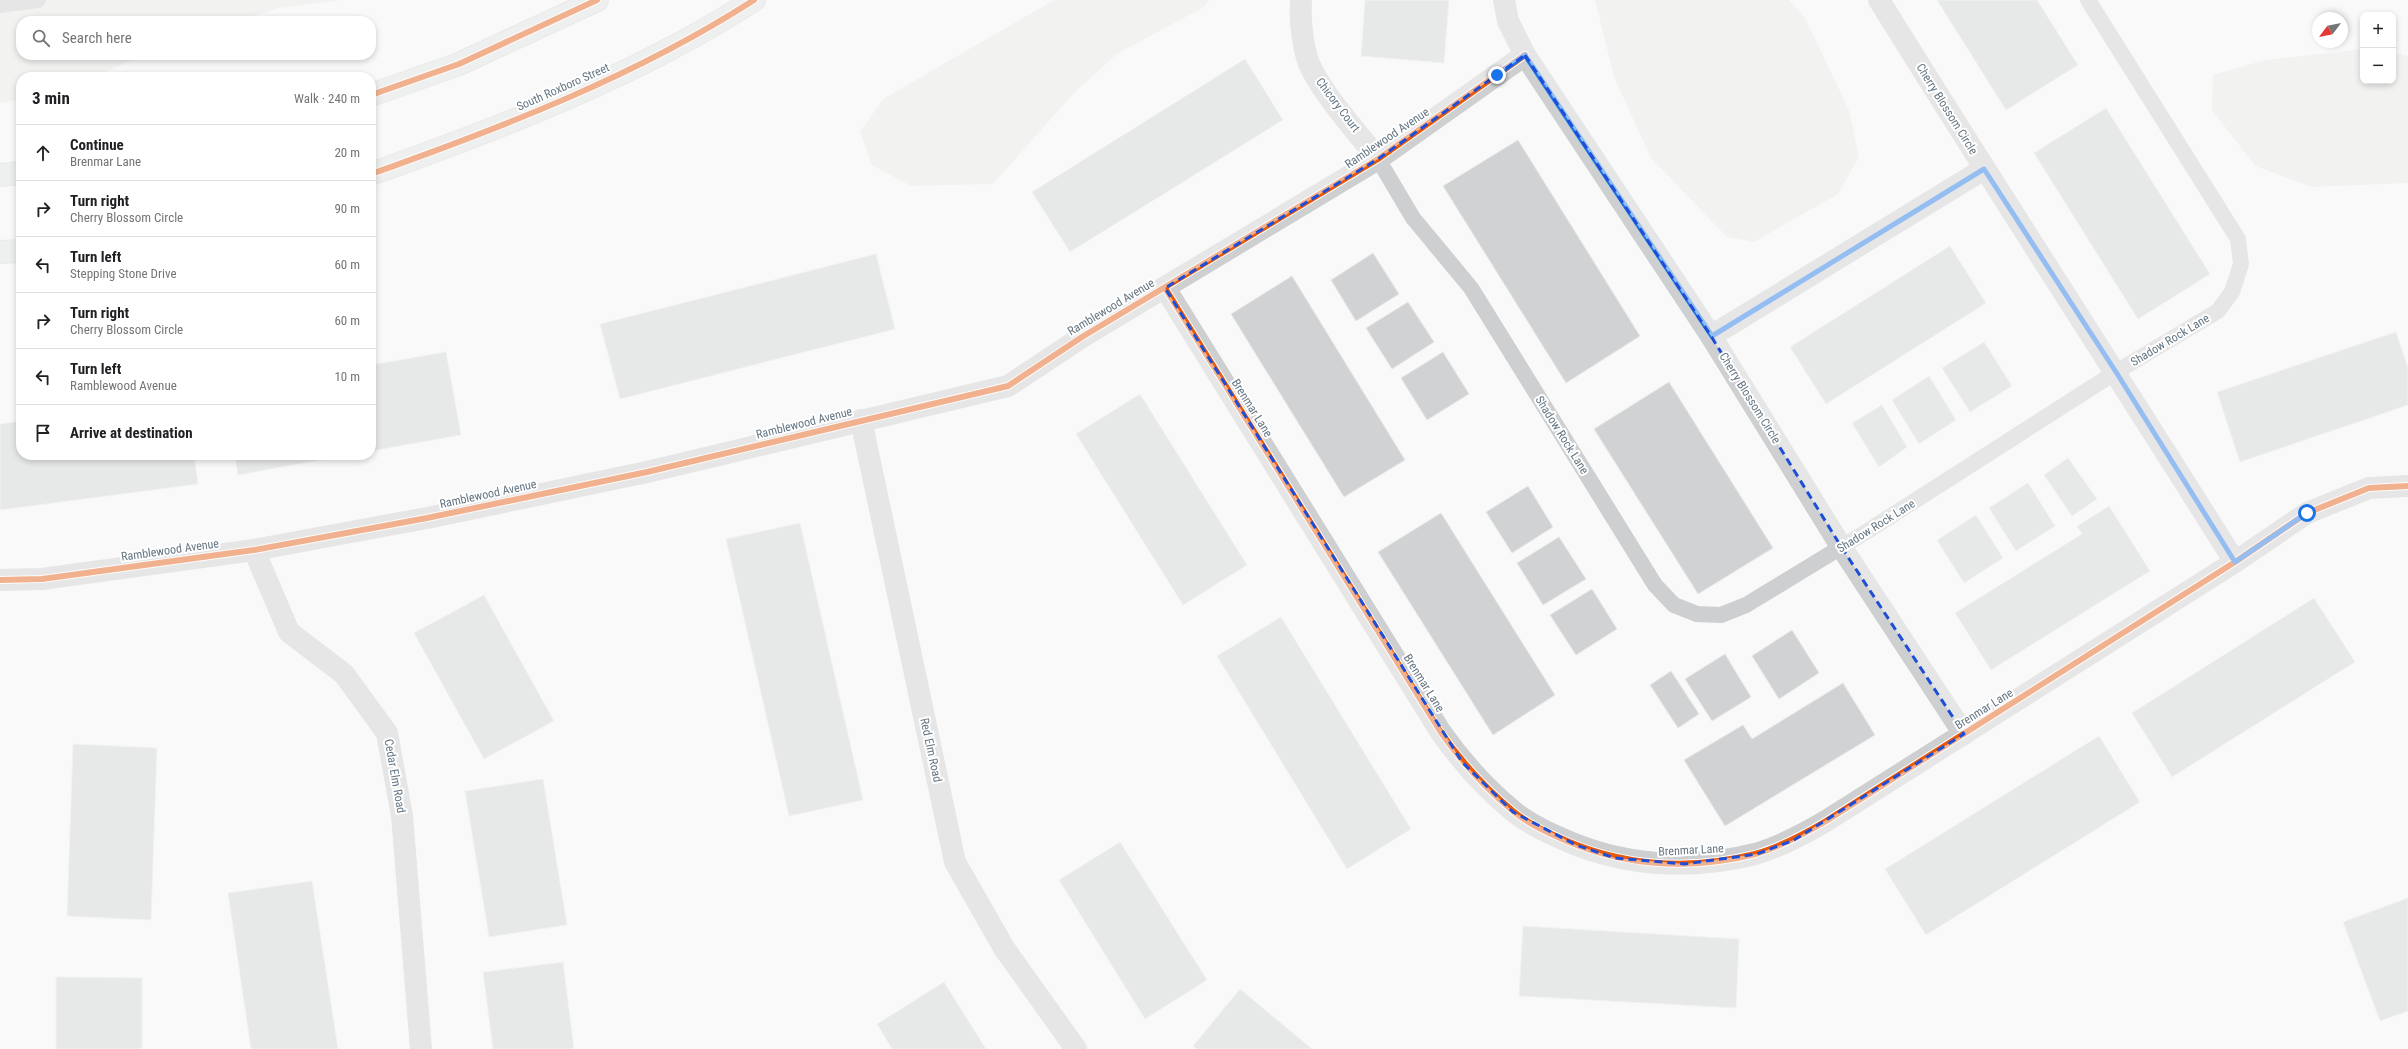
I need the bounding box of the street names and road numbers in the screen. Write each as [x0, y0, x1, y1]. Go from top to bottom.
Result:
street label: South Roxboro Street [514, 60, 612, 114]
street label: Cherry Blossom Circle [1913, 61, 1981, 157]
street label: Chicory Court [1313, 75, 1363, 135]
street label: Ramblewood Avenue [1342, 104, 1432, 171]
street label: Ramblewood Avenue [1065, 275, 1157, 338]
street label: Shadow Rock Lane [2128, 311, 2212, 369]
street label: Cherry Blossom Circle [1716, 350, 1784, 446]
street label: Brenmar Lane [1229, 376, 1276, 440]
street label: Shadow Rock Lane [1532, 393, 1592, 477]
street label: Ramblewood Avenue [754, 404, 854, 442]
street label: Ramblewood Avenue [438, 477, 538, 511]
street label: Shadow Rock Lane [1834, 496, 1918, 556]
street label: Ramblewood Avenue [120, 536, 220, 564]
street label: Brenmar Lane [1401, 651, 1448, 715]
street label: Brenmar Lane [1952, 685, 2016, 732]
street label: Red Elm Road [917, 717, 945, 783]
street label: Cedar Elm Road [382, 738, 408, 814]
street label: Brenmar Lane [1658, 841, 1725, 859]

